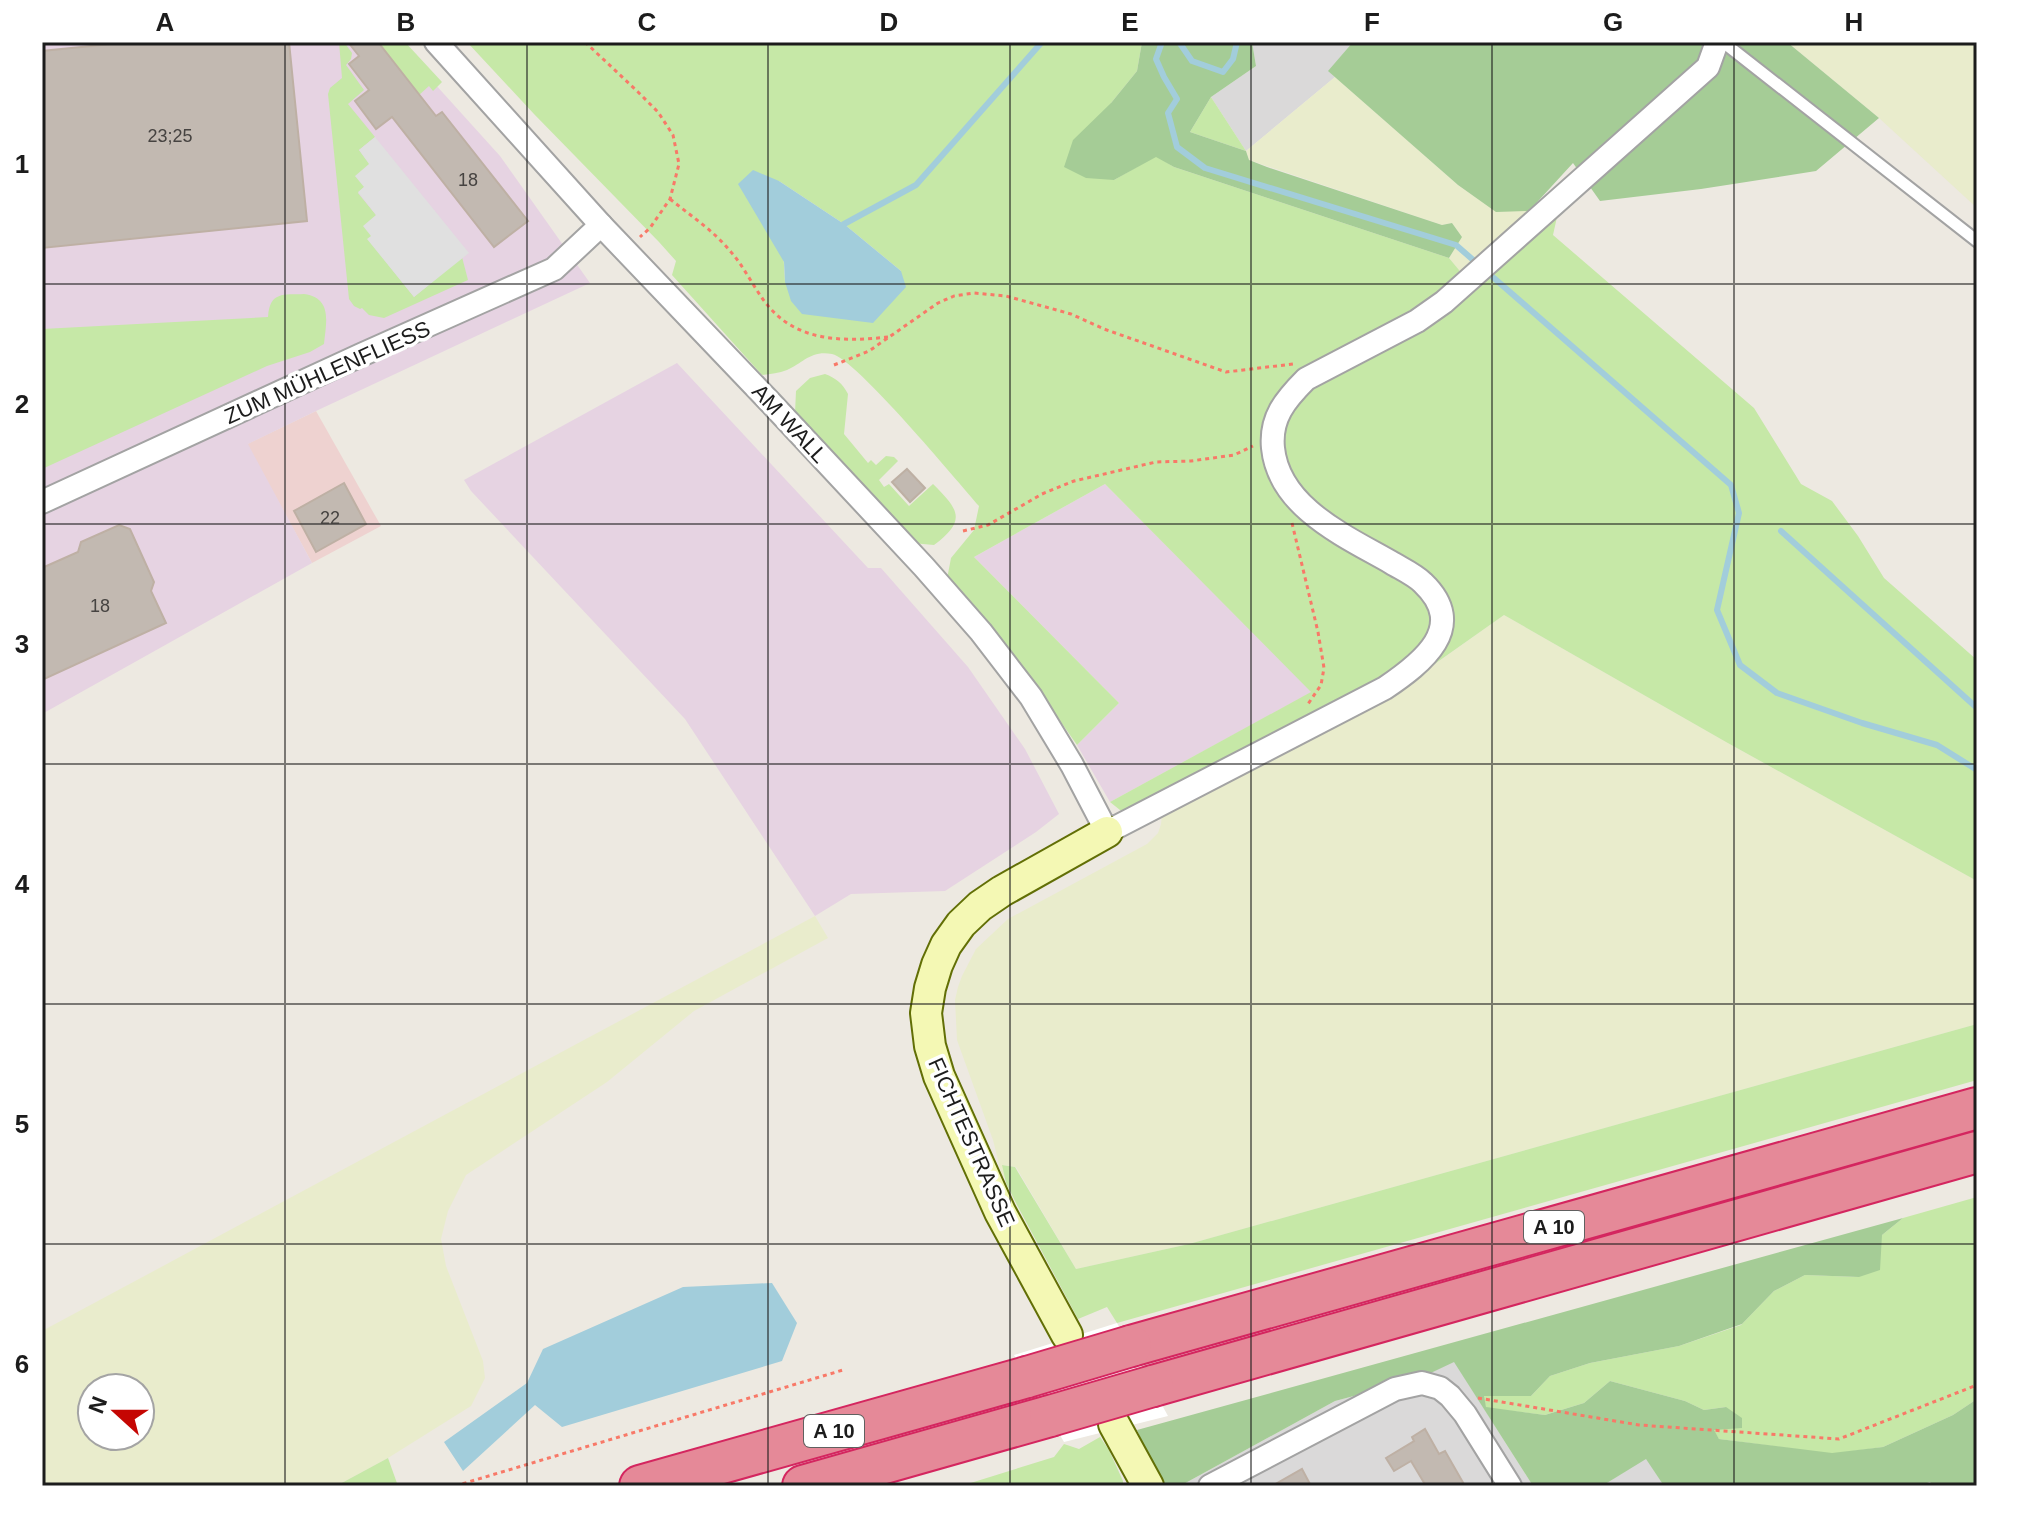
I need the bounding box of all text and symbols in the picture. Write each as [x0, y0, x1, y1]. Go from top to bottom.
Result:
text: A [156, 7, 175, 37]
text: B [397, 7, 415, 37]
text: C [638, 7, 657, 37]
text: D [880, 7, 898, 37]
text: E [1121, 7, 1139, 37]
text: F [1364, 7, 1380, 37]
text: G [1603, 7, 1623, 37]
text: H [1845, 7, 1863, 37]
house number: 23;25 [147, 126, 193, 146]
text: 1 [15, 149, 29, 179]
house number: 18 [458, 170, 478, 190]
street label: ZUM MÜHLENFLIESS [220, 316, 434, 429]
street label: AM WALL [747, 379, 832, 468]
text: 2 [15, 389, 29, 419]
house number: 22 [320, 508, 340, 528]
house number: 18 [90, 596, 110, 616]
text: 3 [15, 629, 29, 659]
text: 4 [15, 869, 30, 899]
street label: FICHTESTRASSE [923, 1054, 1020, 1230]
text: 5 [15, 1109, 29, 1139]
road number: A 10 [1524, 1211, 1584, 1243]
text: 6 [15, 1349, 29, 1379]
north arrow [76, 1372, 156, 1452]
text: N [83, 1393, 112, 1417]
road number: A 10 [804, 1415, 864, 1447]

